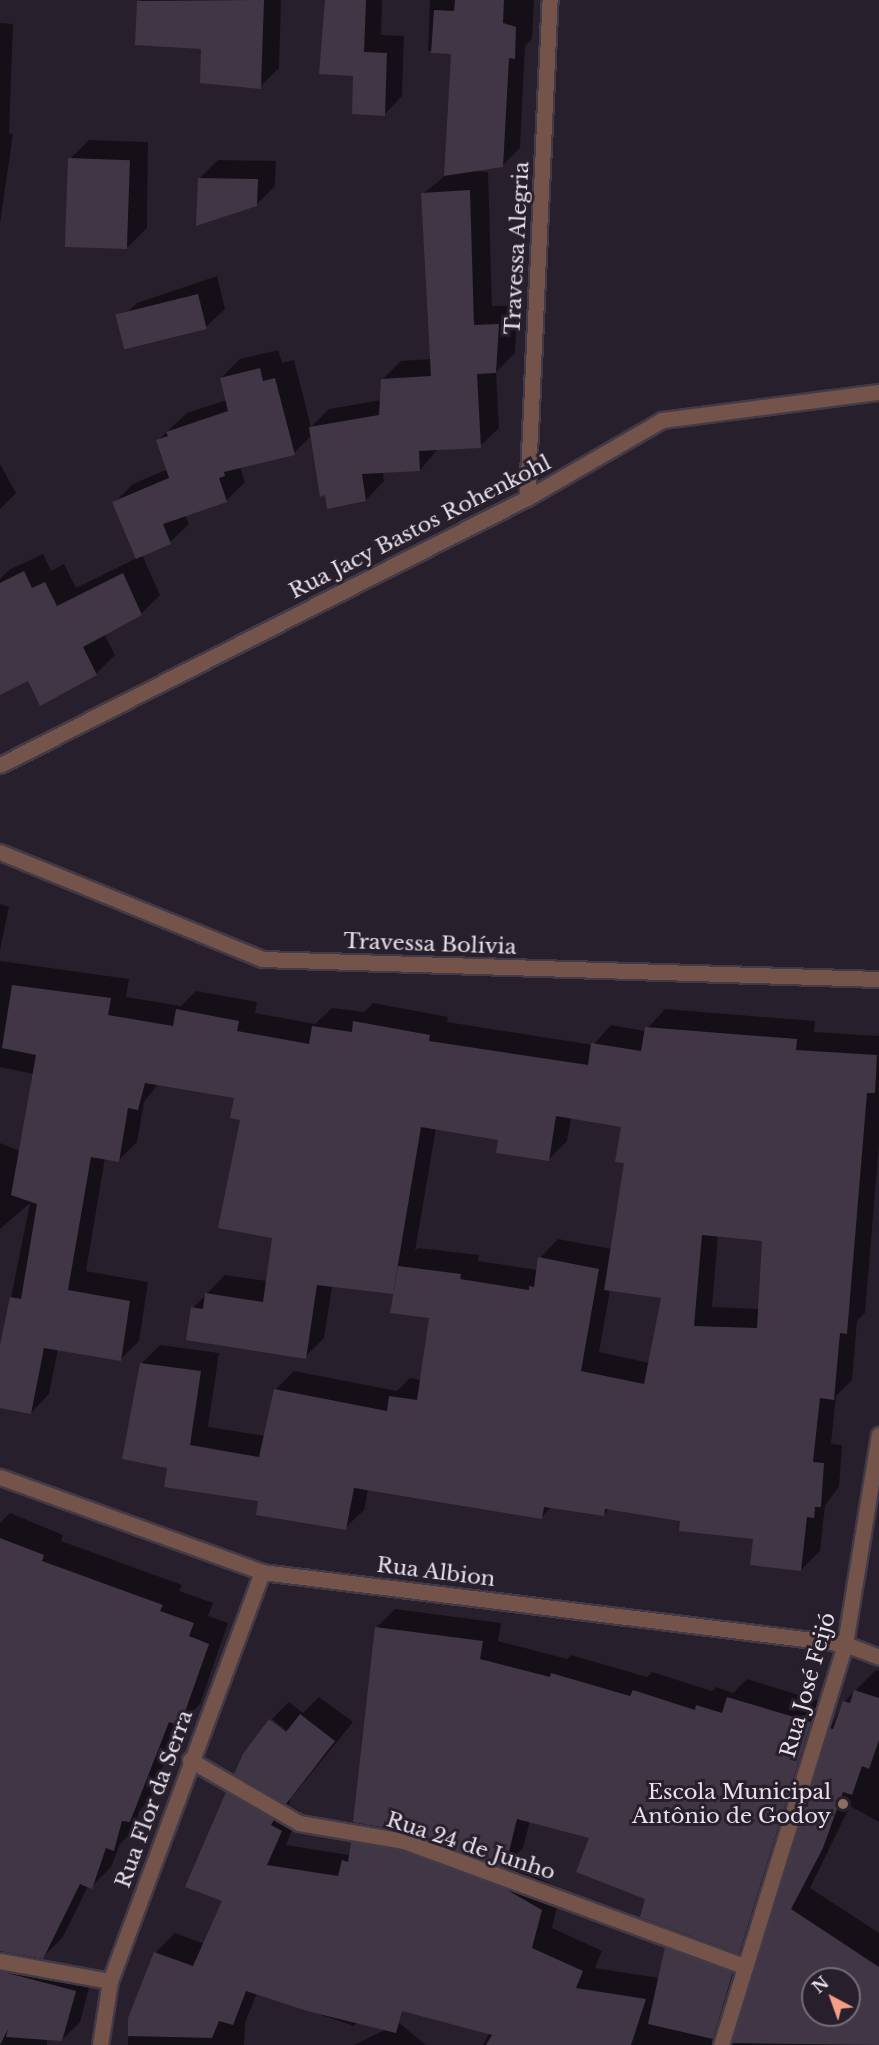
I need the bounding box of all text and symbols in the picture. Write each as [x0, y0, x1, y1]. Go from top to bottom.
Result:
street label: Travessa Alegria [500, 160, 534, 336]
street label: Rua Jacy Bastos Rohenkohl [285, 450, 555, 604]
street label: Travessa Bolívia [343, 928, 517, 960]
street label: Rua Albion [375, 1552, 497, 1592]
street label: Rua José Feijó [775, 1610, 841, 1760]
street label: Rua Flor da Serra [110, 1706, 198, 1892]
place label: Escola Municipal Antônio de Godoy [632, 1779, 831, 1829]
marker: Escola Municipal Antônio de Godoy [836, 1797, 850, 1811]
street label: Rua 24 de Junho [383, 1807, 559, 1885]
north arrow [801, 1967, 861, 2027]
text: N [808, 1972, 833, 1997]

